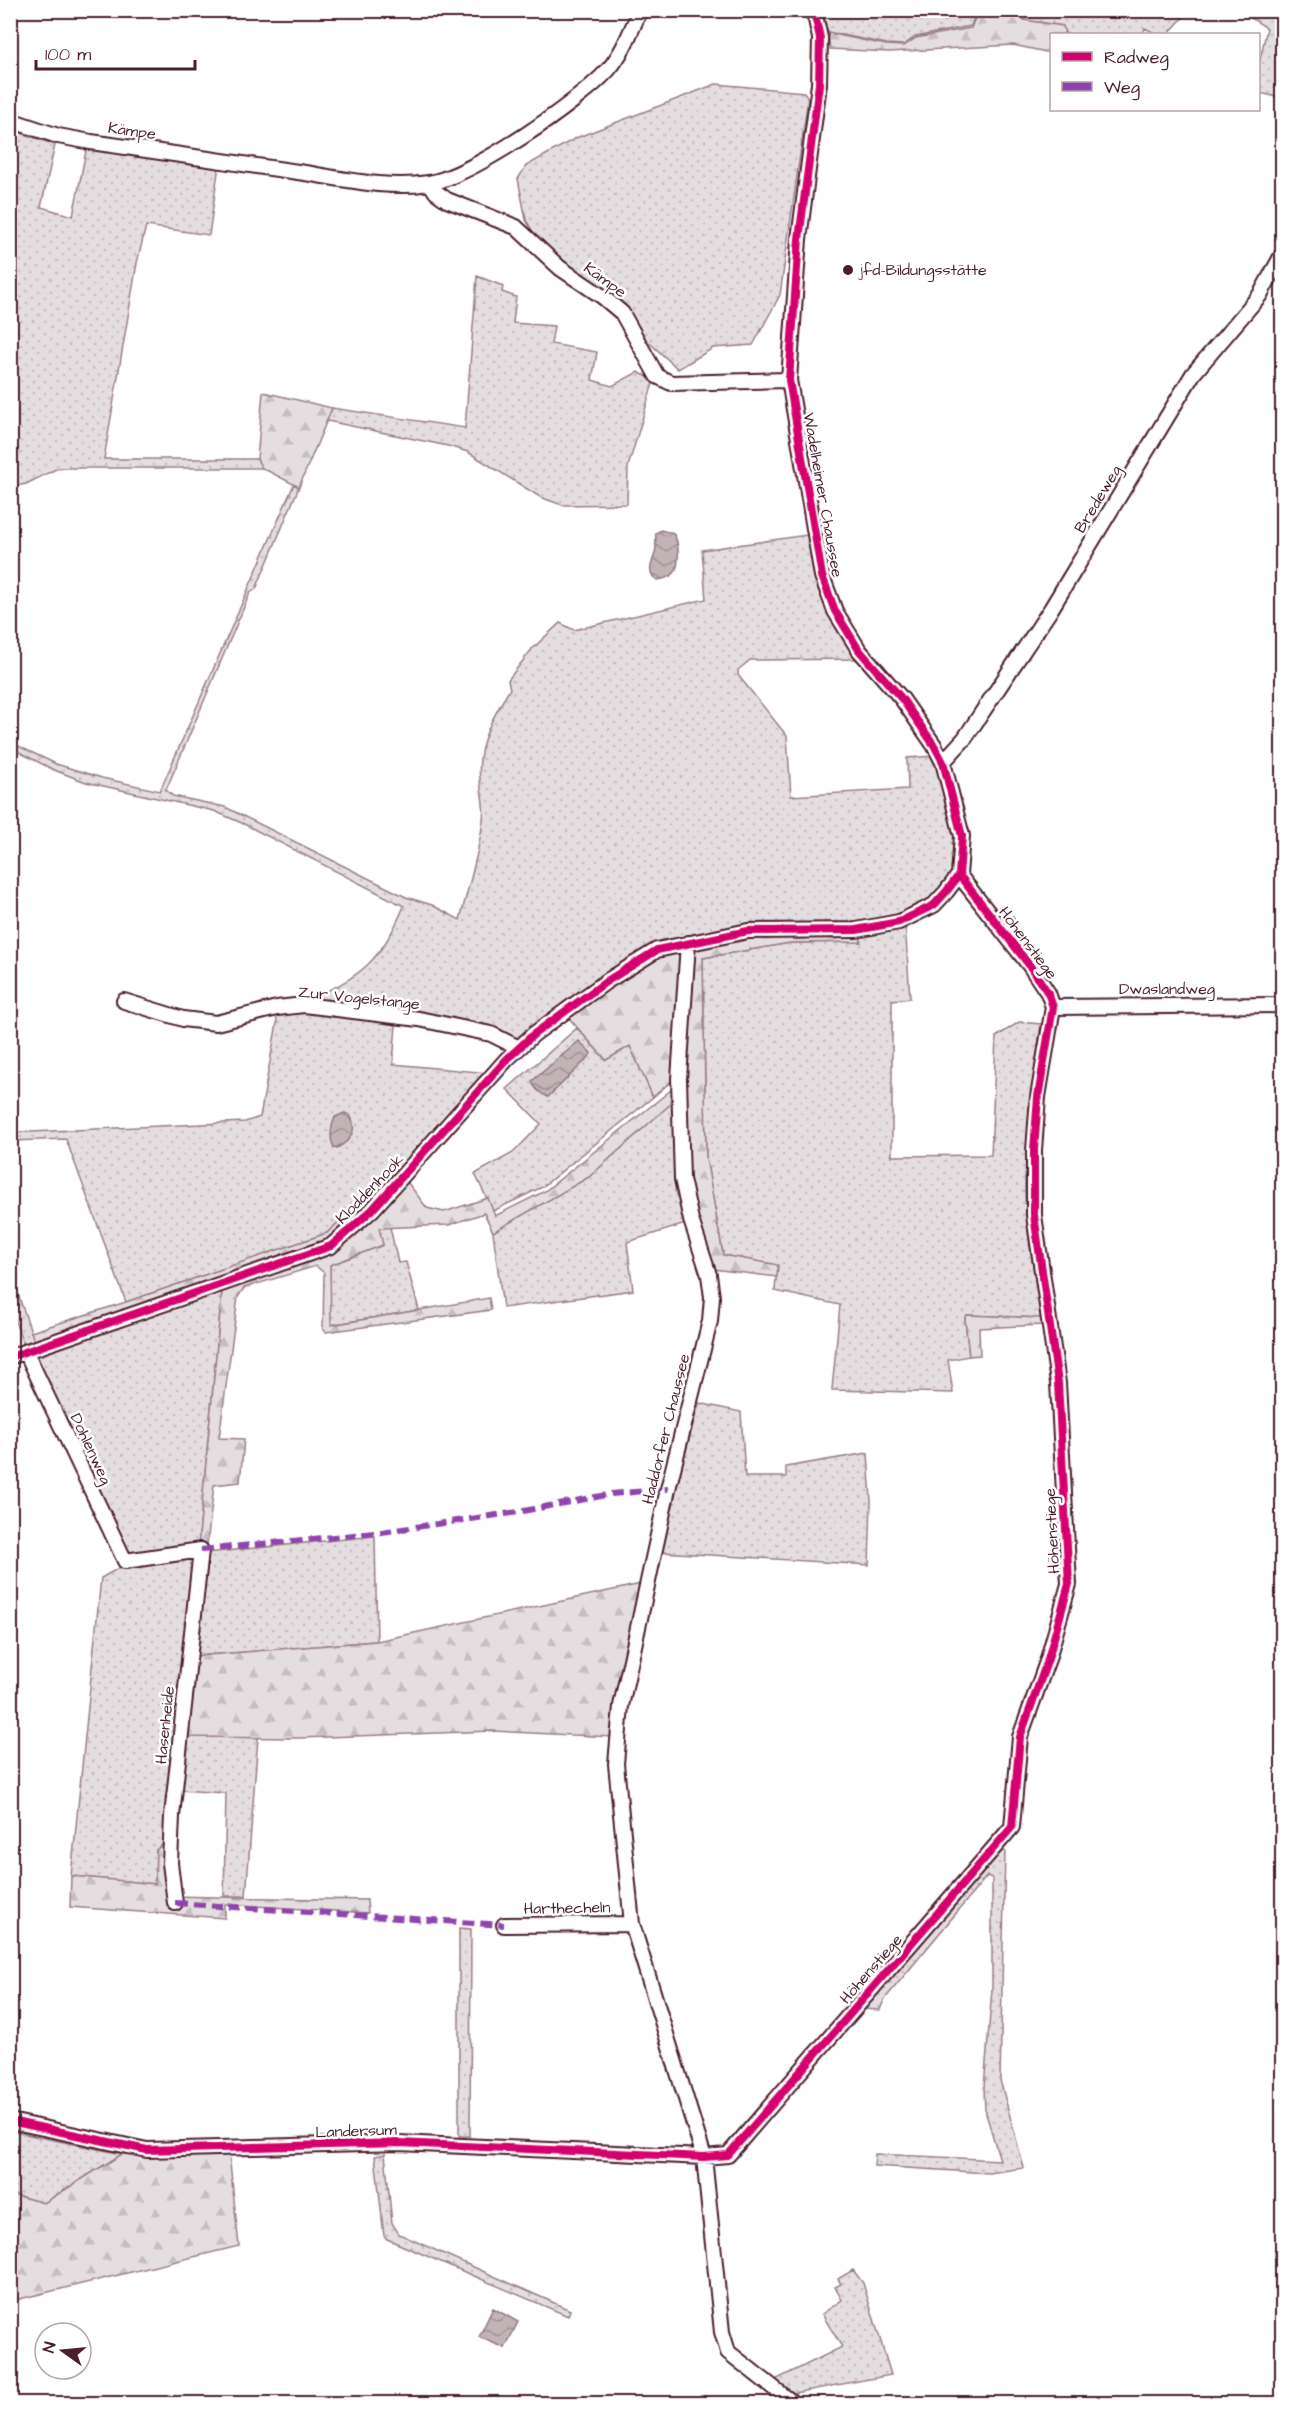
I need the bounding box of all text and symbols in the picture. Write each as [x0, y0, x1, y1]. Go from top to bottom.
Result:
scale bar [36, 33, 195, 71]
legend [1050, 33, 1260, 111]
text: 100 m [45, 42, 91, 67]
text: Radweg [1104, 45, 1169, 71]
text: Weg [1104, 75, 1140, 101]
street label: Kämpe [107, 117, 158, 145]
street label: Kämpe [579, 257, 631, 303]
place label: jfd-Bildungsstätte [858, 259, 987, 282]
marker: jfd-Bildungsstätte [841, 263, 855, 277]
street label: Wadelheimer Chaussee [798, 411, 848, 579]
street label: Bredeweg [1069, 461, 1128, 538]
street label: Höhenstiege [993, 902, 1063, 985]
street label: Dwaslandweg [1119, 978, 1215, 1001]
street label: Zur Vogelstange [297, 981, 421, 1016]
street label: Kloddenhook [331, 1149, 409, 1229]
street label: Haddorfer Chaussee [637, 1351, 695, 1507]
street label: Dohlenweg [64, 1410, 117, 1489]
street label: Höhenstiege [1039, 1487, 1066, 1574]
street label: Hasenheide [150, 1685, 180, 1765]
street label: Harthecheln [523, 1896, 611, 1920]
street label: Höhenstiege [835, 1929, 908, 2009]
street label: Landersum [315, 2119, 398, 2143]
north arrow [33, 2321, 93, 2381]
text: N [38, 2340, 61, 2355]

